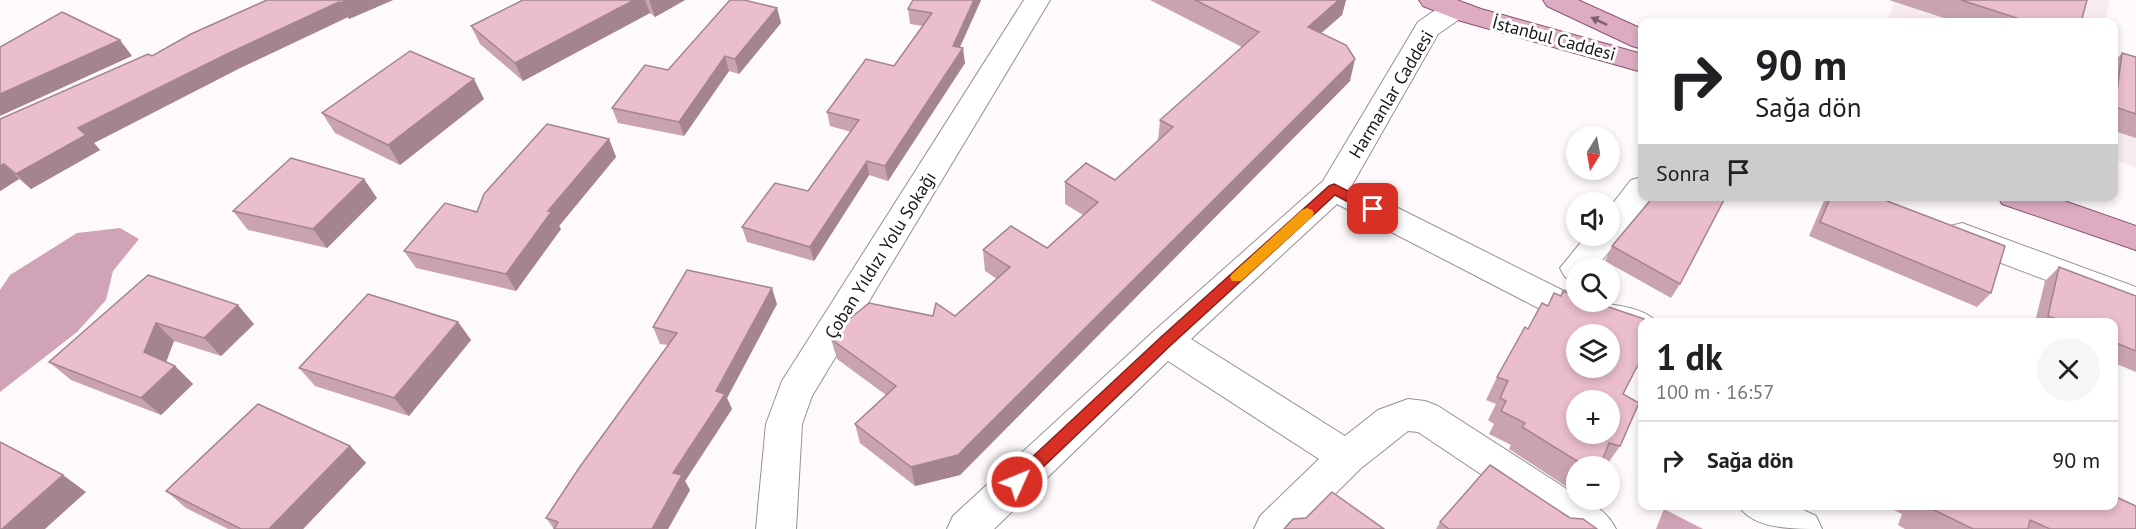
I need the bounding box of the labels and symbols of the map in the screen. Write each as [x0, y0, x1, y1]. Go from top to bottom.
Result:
street label: İstanbul Caddesi [1490, 10, 1618, 66]
one-way arrow [1590, 16, 1608, 26]
street label: Harmanlar Caddesi [1344, 26, 1438, 162]
north arrow [1566, 126, 1620, 180]
street label: Çoban Yıldızı Yolu Sokağı [819, 167, 941, 343]
pin [1347, 183, 1398, 234]
position arrow [985, 450, 1049, 514]

